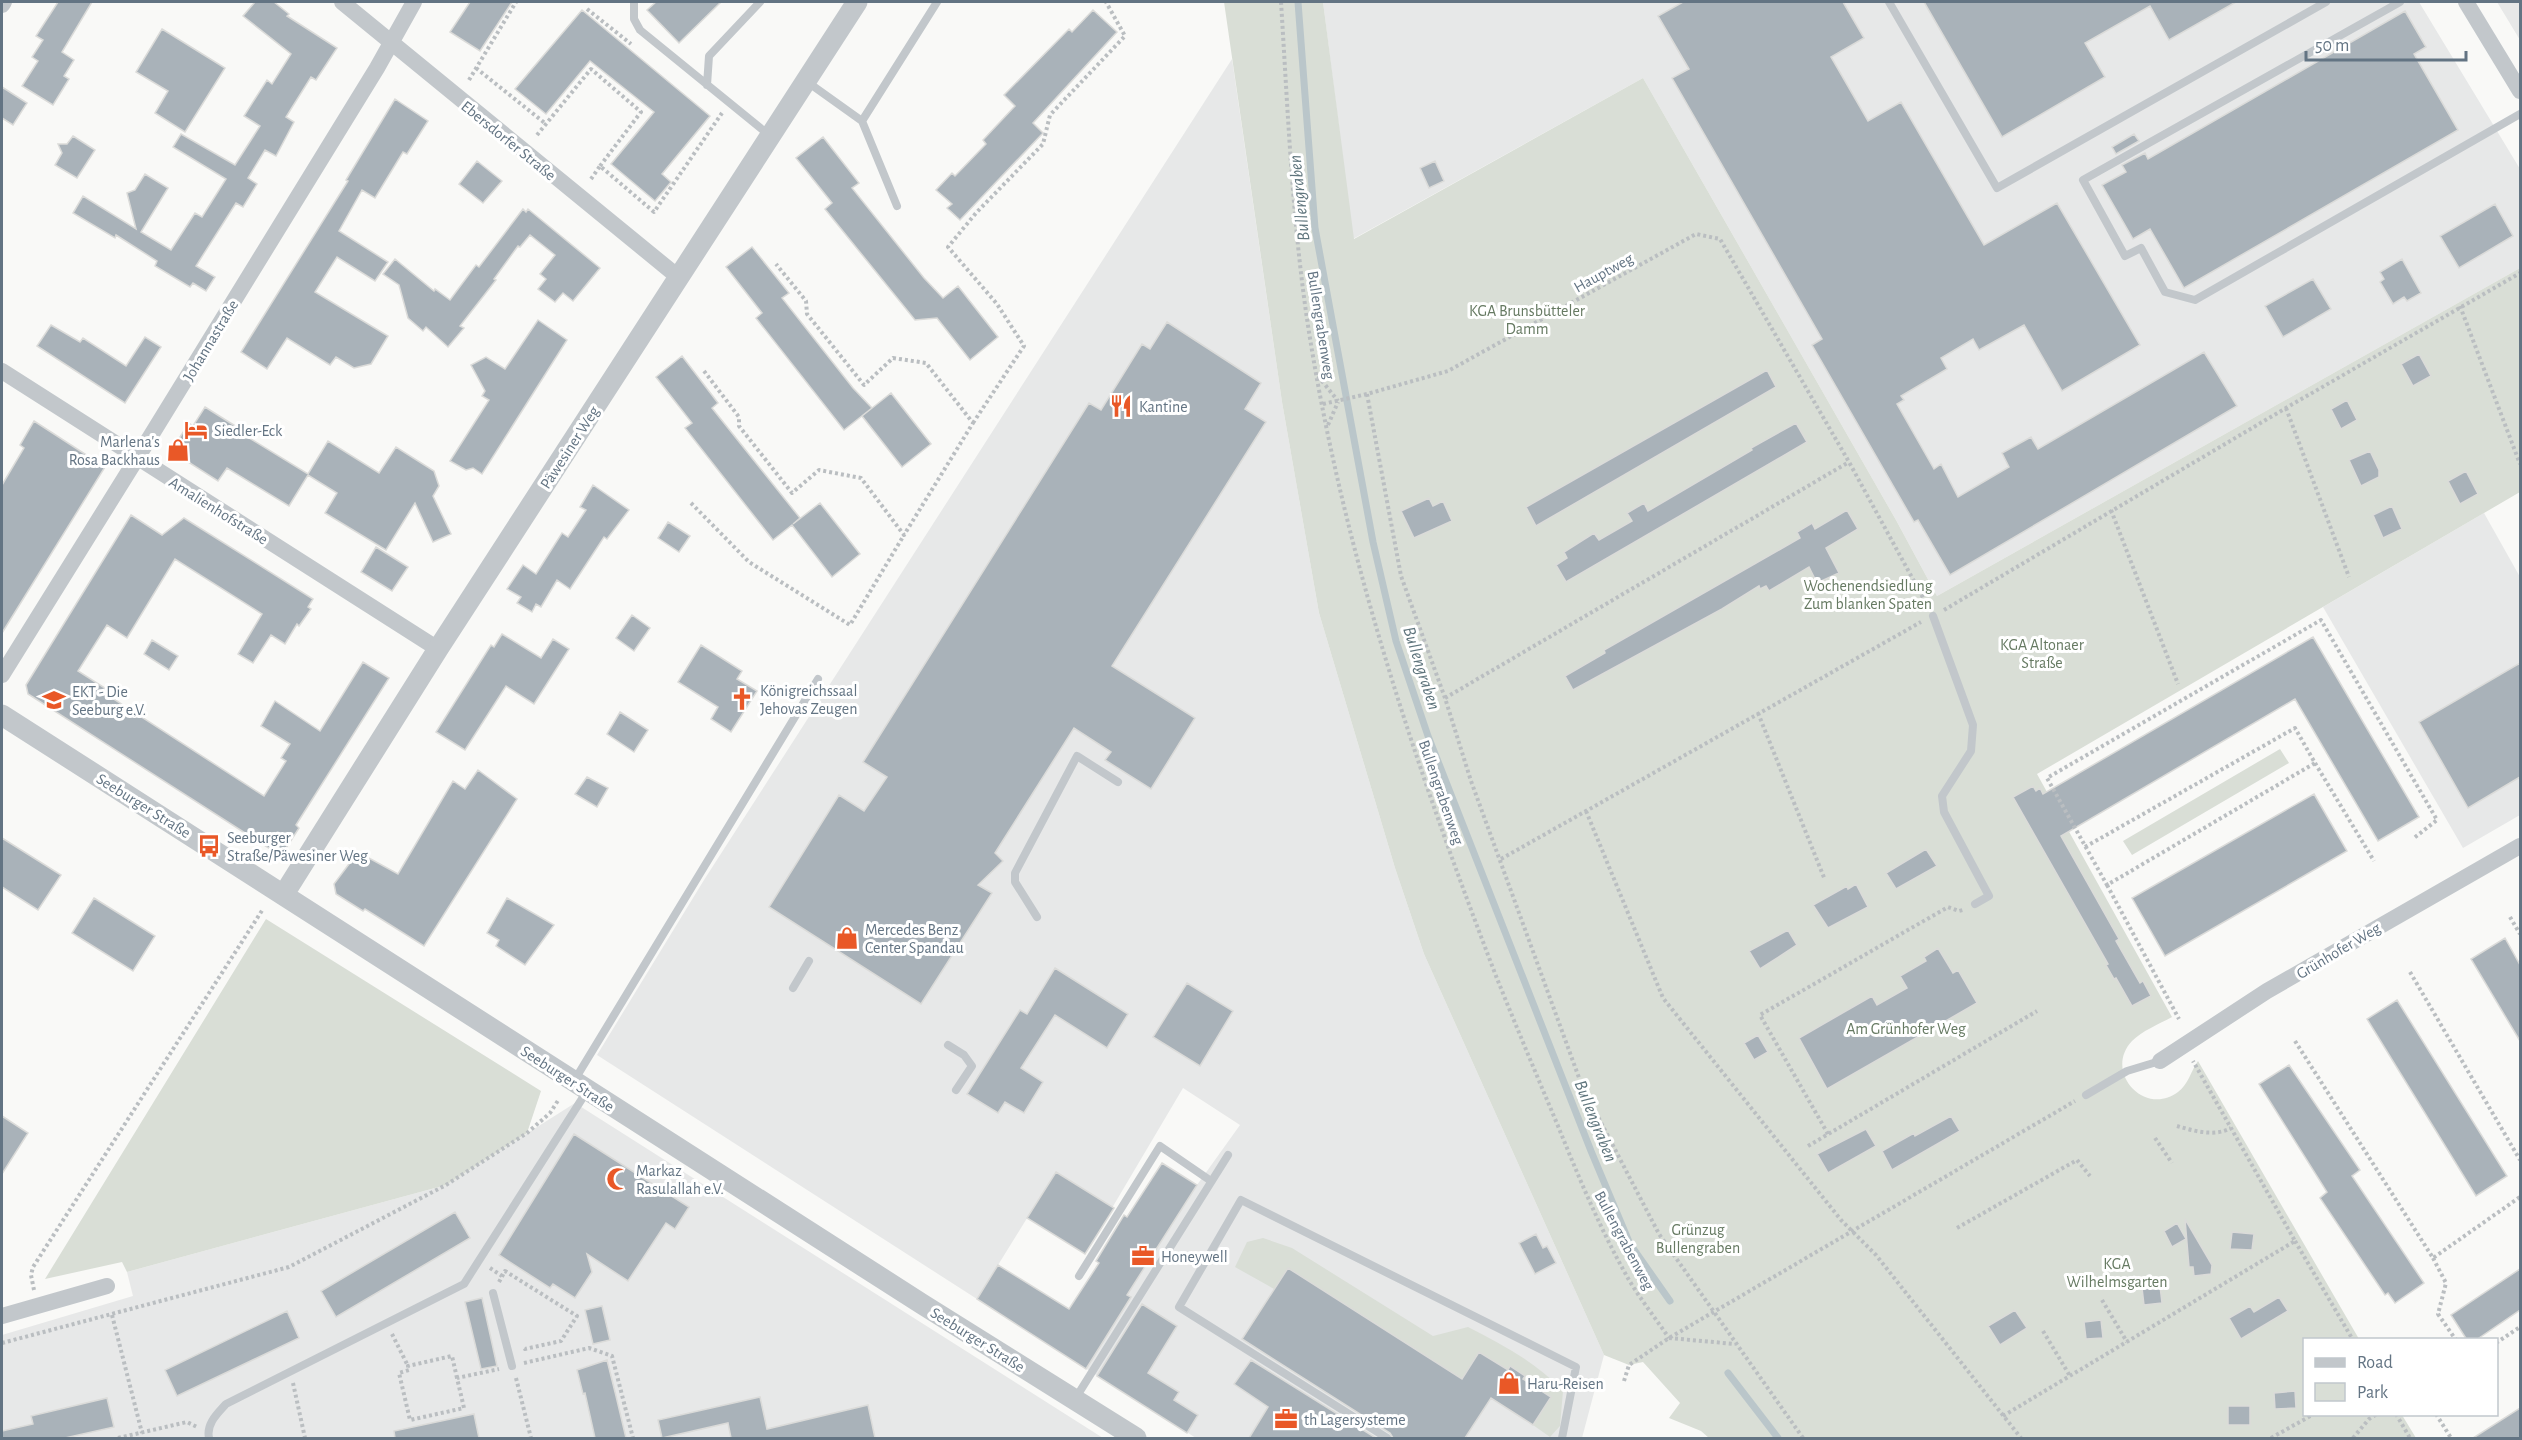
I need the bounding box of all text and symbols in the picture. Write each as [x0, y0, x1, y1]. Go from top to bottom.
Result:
scale bar [2306, 24, 2466, 62]
text: 50 m [2315, 37, 2349, 55]
street label: Ebersdorfer Straße [458, 98, 559, 184]
water label: Bullengraben [1287, 154, 1313, 242]
street label: Hauptweg [1571, 250, 1636, 296]
street label: Bullengrabenweg [1305, 270, 1338, 381]
street label: Johannastraße [180, 297, 241, 384]
park label: KGA Brunsbütteler Damm [1469, 303, 1586, 337]
restaurant icon: Kantine [1108, 393, 1134, 419]
place label: Kantine [1139, 399, 1188, 415]
street label: Päwesiner Weg [537, 403, 602, 492]
hotel icon: Siedler-Eck [183, 417, 209, 443]
place label: Siedler-Eck [214, 423, 283, 439]
place label: Marlena's Rosa Backhaus [69, 434, 160, 468]
shop icon: Marlena's Rosa Backhaus [165, 437, 191, 463]
street label: Amalienhofstraße [166, 474, 271, 548]
park label: Wochenendsiedlung Zum blanken Spaten [1804, 578, 1933, 612]
water label: Bullengraben [1399, 624, 1443, 712]
park label: KGA Altonaer Straße [2000, 637, 2085, 671]
place label: Königreichssaal Jehovas Zeugen [760, 683, 857, 717]
place label: EKT - Die Seeburg e.V. [72, 684, 146, 718]
church icon: Königreichssaal Jehovas Zeugen [729, 686, 755, 712]
school or university icon: EKT - Die Seeburg e.V. [41, 687, 67, 713]
street label: Bullengrabenweg [1416, 738, 1467, 847]
street label: Seeburger Straße [94, 771, 193, 841]
place label: Seeburger Straße/Päwesiner Weg [227, 830, 368, 864]
bus stop icon: Seeburger Straße/Päwesiner Weg [196, 833, 222, 859]
street label: Grünhofer Weg [2294, 919, 2383, 982]
place label: Mercedes Benz Center Spandau [865, 922, 964, 956]
shop icon: Mercedes Benz Center Spandau [834, 925, 860, 951]
park label: Am Grünhofer Weg [1846, 1021, 1966, 1037]
street label: Seeburger Straße [518, 1043, 617, 1115]
water label: Bullengraben [1571, 1078, 1620, 1165]
place label: Markaz Rasulallah e.V. [636, 1163, 724, 1197]
mosque icon: Markaz Rasulallah e.V. [605, 1166, 631, 1192]
street label: Bullengrabenweg [1591, 1188, 1657, 1293]
park label: Grünzug Bullengraben [1656, 1222, 1740, 1256]
office icon: Honeywell [1130, 1243, 1156, 1269]
place label: Honeywell [1161, 1249, 1228, 1266]
park label: KGA Wilhelmsgarten [2067, 1256, 2167, 1290]
street label: Seeburger Straße [928, 1305, 1027, 1375]
legend [2303, 1338, 2498, 1416]
text: Road [2357, 1354, 2393, 1372]
shop icon: Haru-Reisen [1496, 1370, 1522, 1396]
place label: Haru-Reisen [1527, 1376, 1604, 1392]
text: Park [2357, 1384, 2389, 1402]
office icon: th Lagersysteme [1273, 1406, 1299, 1432]
place label: th Lagersysteme [1304, 1412, 1406, 1429]

